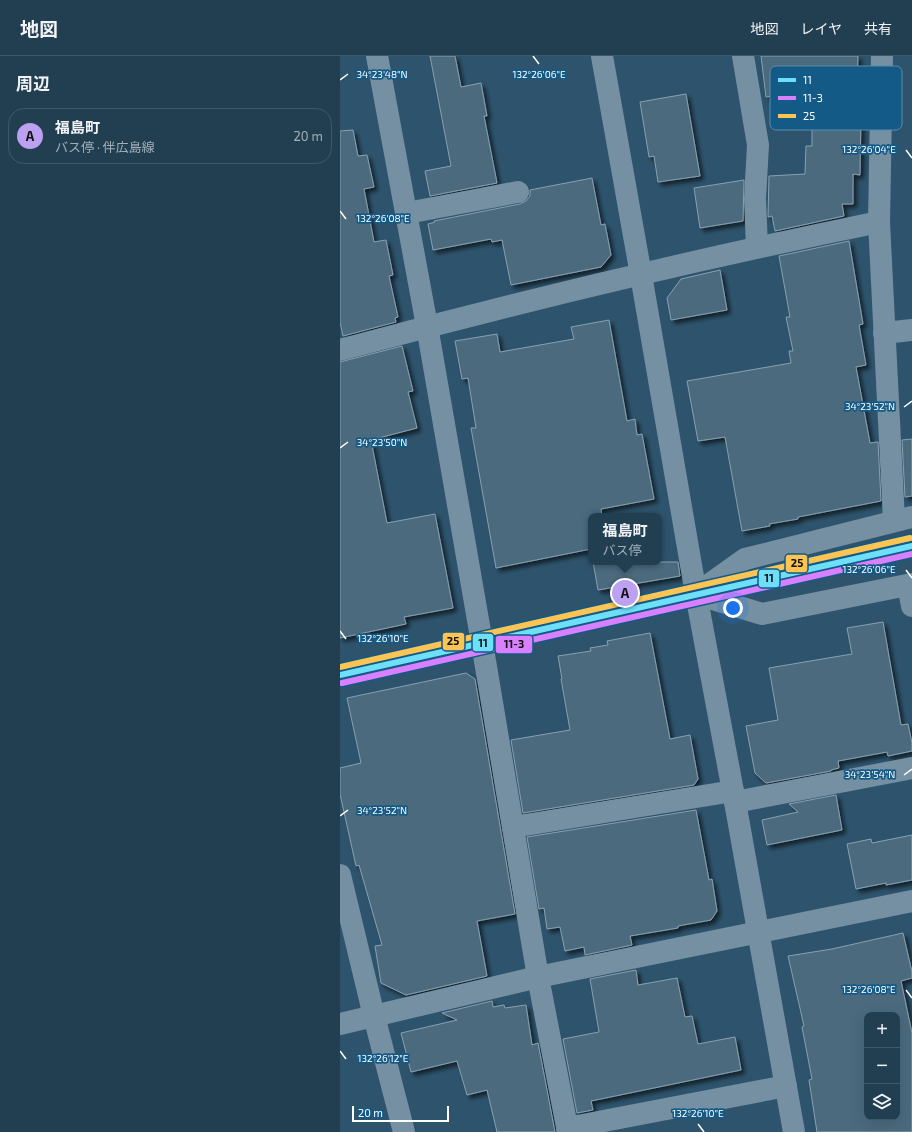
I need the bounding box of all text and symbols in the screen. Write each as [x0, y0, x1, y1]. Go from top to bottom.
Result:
text: 地図 [20, 17, 58, 40]
text: 地図 [750, 20, 778, 37]
text: レイヤ [800, 20, 842, 37]
text: 共有 [864, 20, 892, 37]
legend [770, 66, 902, 130]
text: 34°23'48"N [356, 68, 408, 80]
text: 132°26'06"E [512, 68, 566, 80]
text: 周辺 [16, 73, 50, 93]
text: 11 [803, 73, 812, 86]
text: 11-3 [803, 91, 823, 104]
text: 25 [803, 109, 815, 122]
text: 福島町 [55, 118, 100, 136]
text: A [26, 128, 34, 144]
text: 20 m [294, 128, 323, 144]
text: バス停 · 伴広島線 [55, 139, 155, 155]
text: 132°26'04"E [842, 143, 896, 155]
text: 132°26'08"E [356, 212, 410, 224]
text: 34°23'52"N [845, 400, 895, 412]
text: 34°23'50"N [357, 436, 407, 448]
popup [588, 513, 662, 565]
text: 福島町 [602, 521, 648, 539]
text: バス停 [602, 542, 642, 558]
line badge: 25 [785, 554, 808, 573]
text: 25 [791, 556, 803, 569]
text: 132°26'06"E [842, 563, 896, 575]
line badge: 11 [758, 569, 780, 588]
text: 11 [764, 571, 774, 584]
pin: A [612, 578, 638, 608]
your location [723, 598, 743, 618]
text: 132°26'10"E [357, 632, 409, 644]
line badge: 25 [442, 632, 465, 651]
line badge: 11 [472, 633, 494, 652]
text: 25 [447, 634, 459, 647]
line badge: 11-3 [495, 635, 533, 654]
text: 11 [478, 636, 488, 649]
text: 11-3 [504, 637, 524, 650]
text: 34°23'54"N [845, 768, 895, 780]
text: 34°23'52"N [357, 804, 407, 816]
text: 132°26'08"E [842, 983, 896, 995]
map controls [864, 1012, 900, 1120]
button: + [864, 1012, 900, 1048]
button: − [864, 1048, 900, 1084]
text: 132°26'12"E [358, 1052, 409, 1064]
button: layers [864, 1084, 900, 1120]
scale bar [352, 1104, 449, 1123]
text: 20 m [358, 1106, 383, 1119]
text: 132°26'10"E [672, 1107, 724, 1119]

